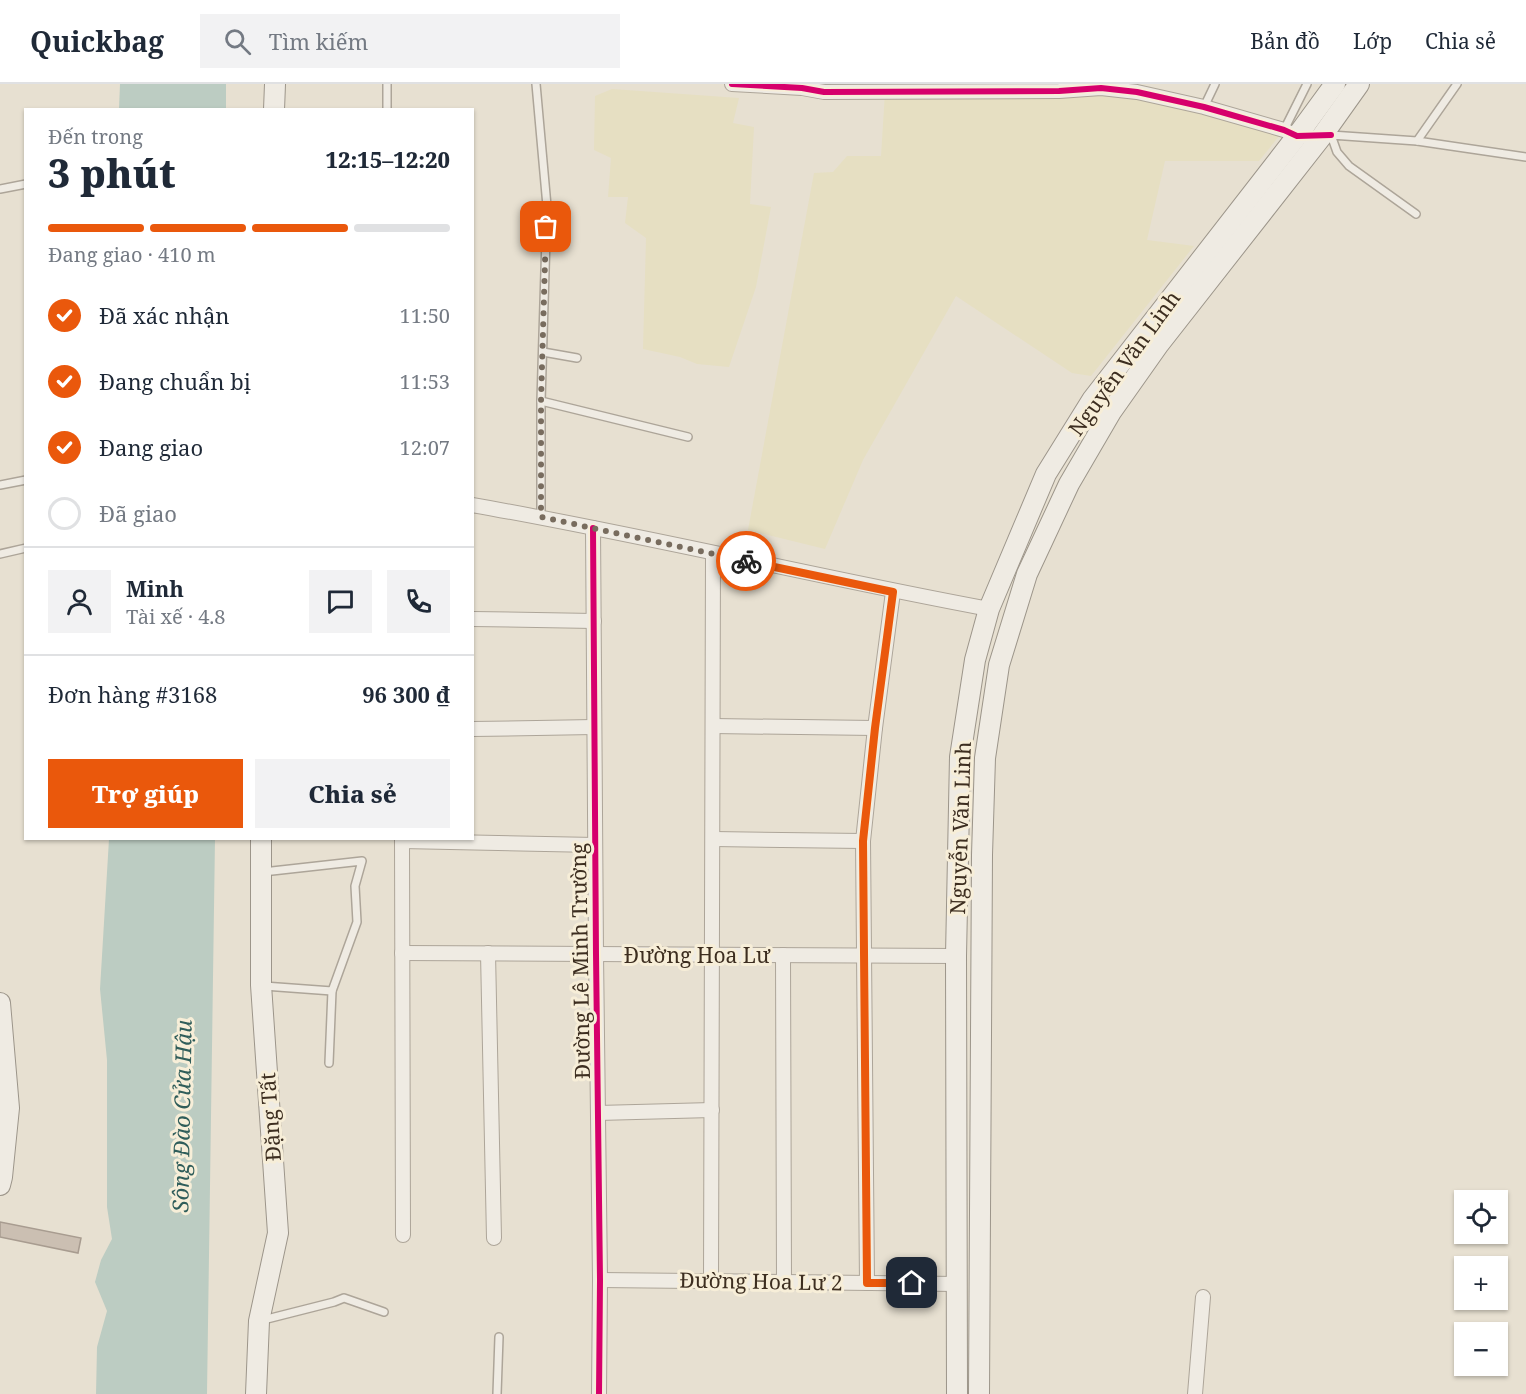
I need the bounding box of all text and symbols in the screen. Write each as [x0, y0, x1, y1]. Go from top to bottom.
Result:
search box [200, 14, 620, 68]
text: Quickbag [30, 22, 164, 60]
icon: search [221, 25, 254, 58]
text: Tìm kiếm [269, 26, 368, 56]
text: Bản đồ [1250, 27, 1320, 55]
text: Lớp [1353, 27, 1392, 55]
text: Chia sẻ [1425, 27, 1496, 55]
text: Đến trong [48, 123, 143, 150]
text: 12:15–12:20 [326, 144, 450, 174]
text: 3 phút [48, 146, 176, 199]
pin [520, 201, 571, 252]
icon: bag [529, 210, 562, 243]
text: Đang giao · 410 m [48, 241, 216, 268]
street label: Nguyễn Văn Linh [1062, 285, 1186, 441]
icon: check [48, 299, 81, 332]
text: Đã xác nhận [99, 300, 229, 330]
text: 11:50 [400, 302, 450, 329]
icon: check [48, 365, 81, 398]
text: Đang chuẩn bị [99, 366, 251, 396]
text: 11:53 [400, 368, 450, 395]
icon: check [48, 431, 81, 464]
text: Đang giao [99, 432, 203, 462]
text: 12:07 [400, 434, 450, 461]
text: Đã giao [99, 498, 177, 528]
courier [716, 531, 776, 591]
icon: bike [730, 545, 763, 578]
button: person [48, 570, 111, 633]
button: chat [309, 570, 372, 633]
button: phone [387, 570, 450, 633]
text: Minh [126, 573, 184, 603]
text: Tài xế · 4.8 [126, 603, 226, 630]
text: Đơn hàng #3168 [48, 679, 217, 709]
text: 96 300 ₫ [362, 679, 450, 709]
street label: Nguyễn Văn Linh [943, 741, 977, 915]
button: Trợ giúp [48, 759, 243, 828]
button: Chia sẻ [255, 759, 450, 828]
street label: Đường Lê Minh Trường [564, 842, 596, 1079]
street label: Đường Hoa Lư [624, 941, 771, 969]
water label: Sông Đào Cửa Hậu [164, 1019, 198, 1213]
street label: Đặng Tất [253, 1072, 287, 1162]
map controls [1454, 1190, 1508, 1376]
button: locate [1454, 1190, 1508, 1244]
button: + [1454, 1256, 1508, 1310]
pin [886, 1257, 937, 1308]
street label: Đường Hoa Lư 2 [679, 1266, 843, 1296]
icon: home [895, 1266, 928, 1299]
button: − [1454, 1322, 1508, 1376]

